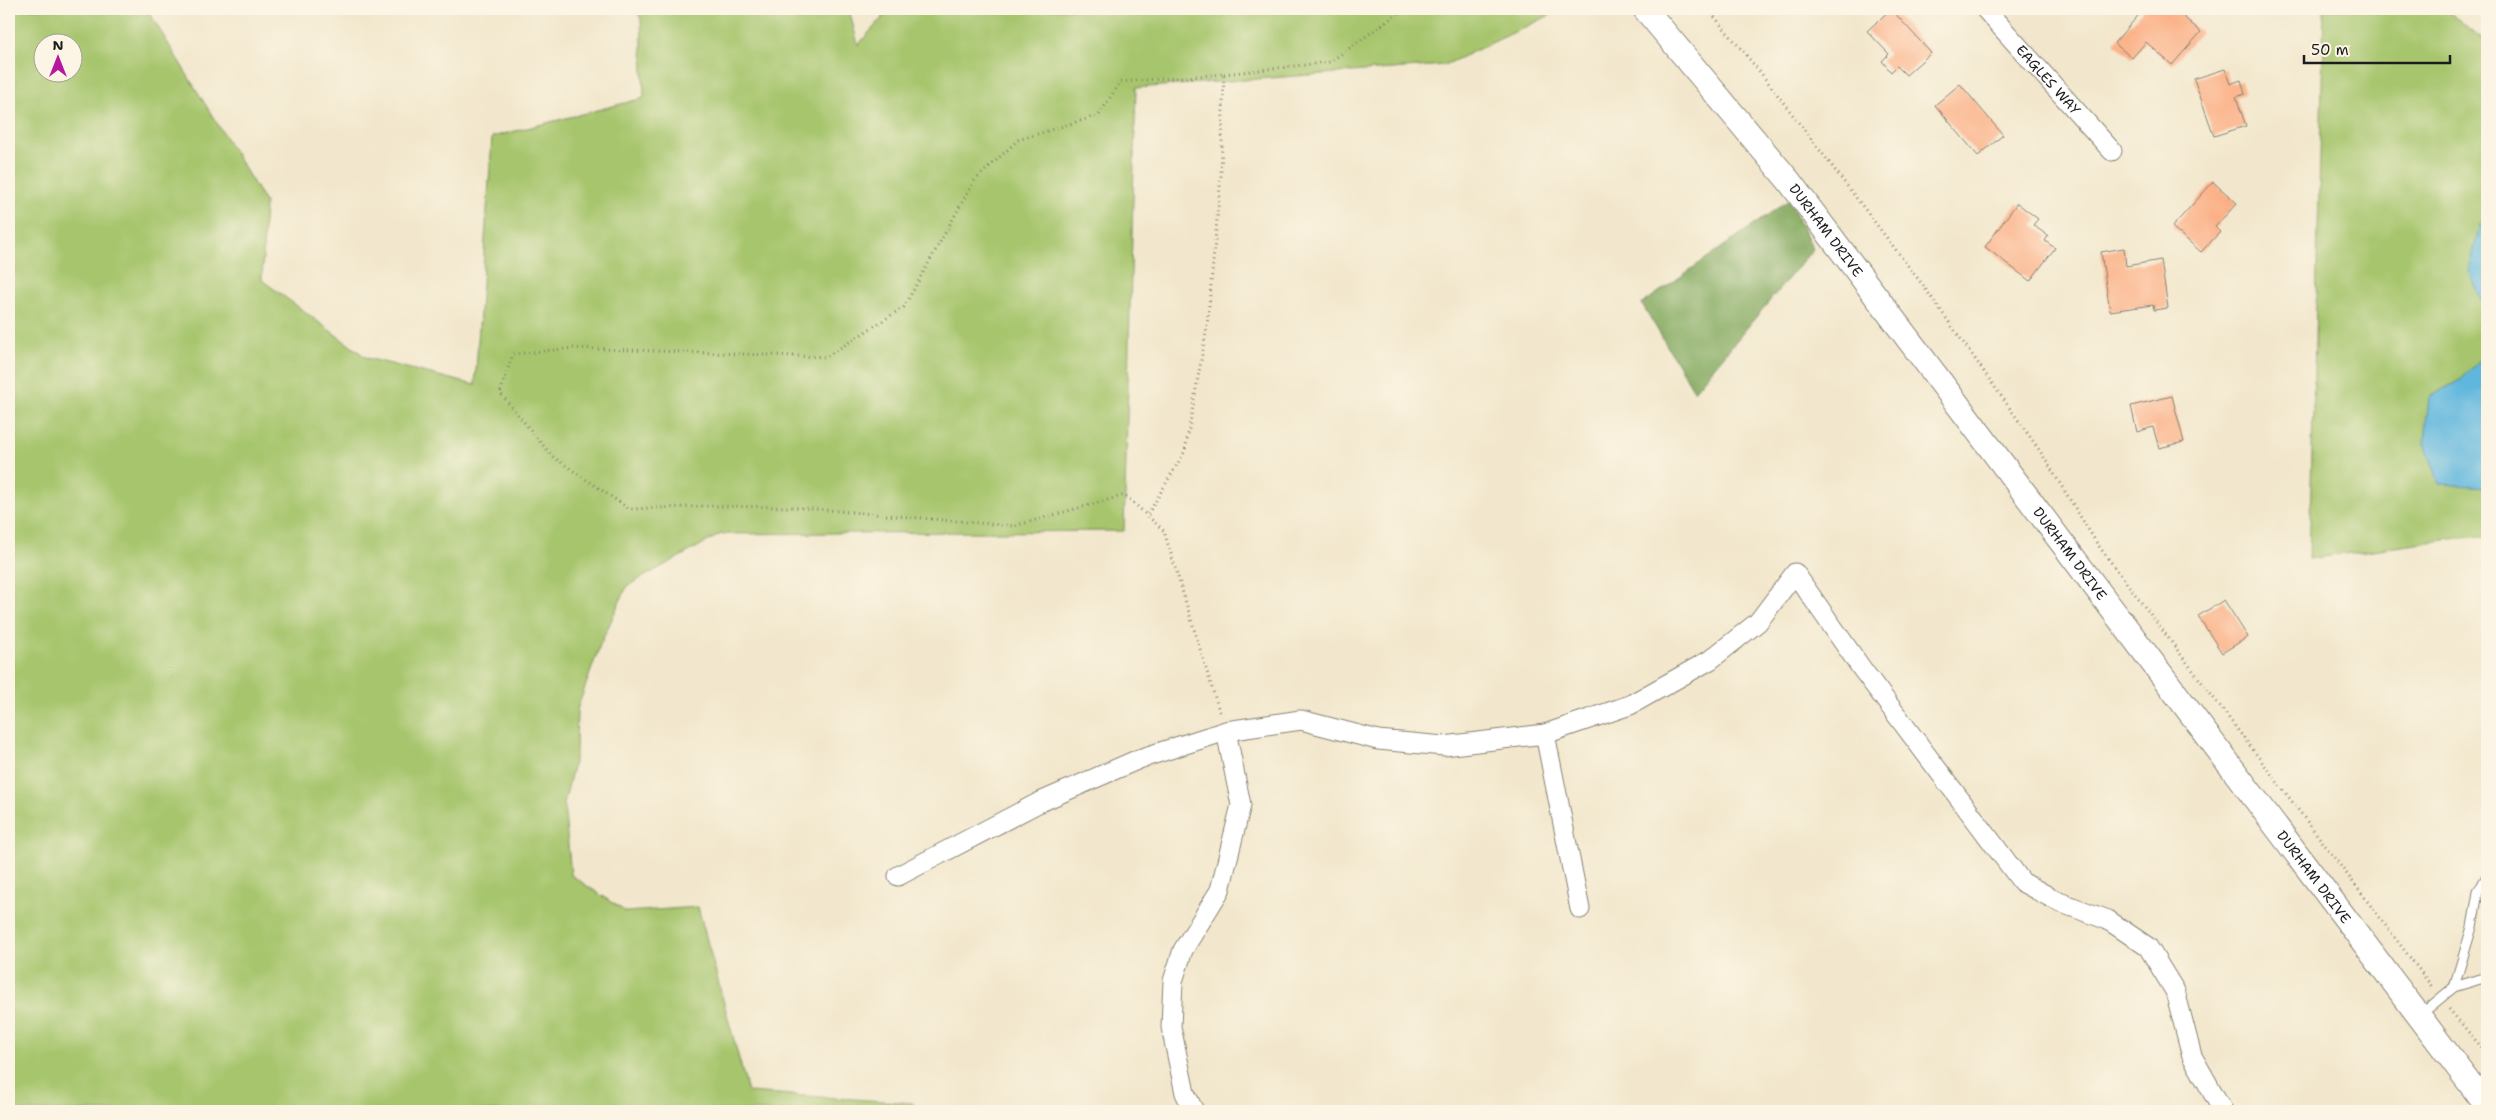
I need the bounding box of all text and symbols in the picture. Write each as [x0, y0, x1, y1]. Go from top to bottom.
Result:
north arrow [32, 32, 82, 82]
scale bar [2304, 32, 2450, 64]
text: N [52, 36, 64, 54]
text: 50 m [2311, 40, 2349, 60]
street label: EAGLES WAY [2012, 41, 2085, 119]
street label: DURHAM DRIVE [1785, 180, 1867, 281]
street label: DURHAM DRIVE [2029, 503, 2111, 604]
street label: DURHAM DRIVE [2273, 827, 2355, 927]

